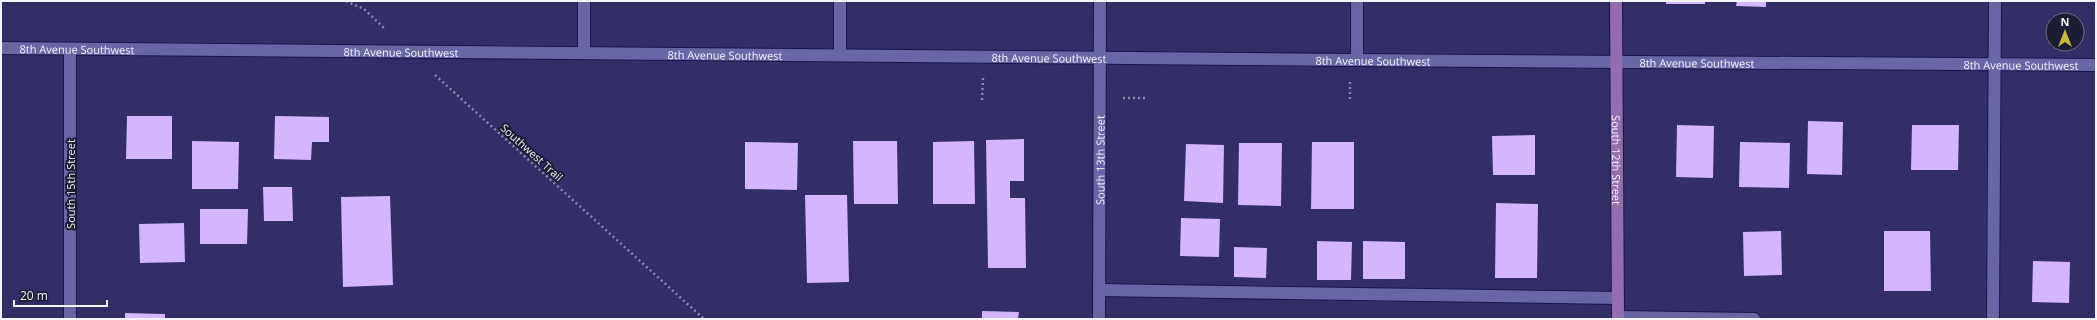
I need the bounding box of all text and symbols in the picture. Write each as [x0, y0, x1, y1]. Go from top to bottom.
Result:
north arrow [2045, 12, 2085, 52]
text: N [2061, 14, 2069, 29]
street label: 8th Avenue Southwest [19, 41, 135, 57]
street label: 8th Avenue Southwest [343, 44, 459, 60]
street label: 8th Avenue Southwest [667, 46, 783, 62]
street label: 8th Avenue Southwest [991, 49, 1107, 65]
street label: 8th Avenue Southwest [1315, 52, 1431, 68]
street label: 8th Avenue Southwest [1639, 54, 1755, 70]
street label: 8th Avenue Southwest [1963, 57, 2079, 72]
street label: South 13th Street [1092, 115, 1107, 205]
street label: South 12th Street [1609, 115, 1625, 205]
street label: Southwest Trail [498, 120, 566, 184]
street label: South 15th Street [63, 139, 78, 229]
scale bar [14, 282, 107, 308]
text: 20 m [20, 287, 48, 304]

